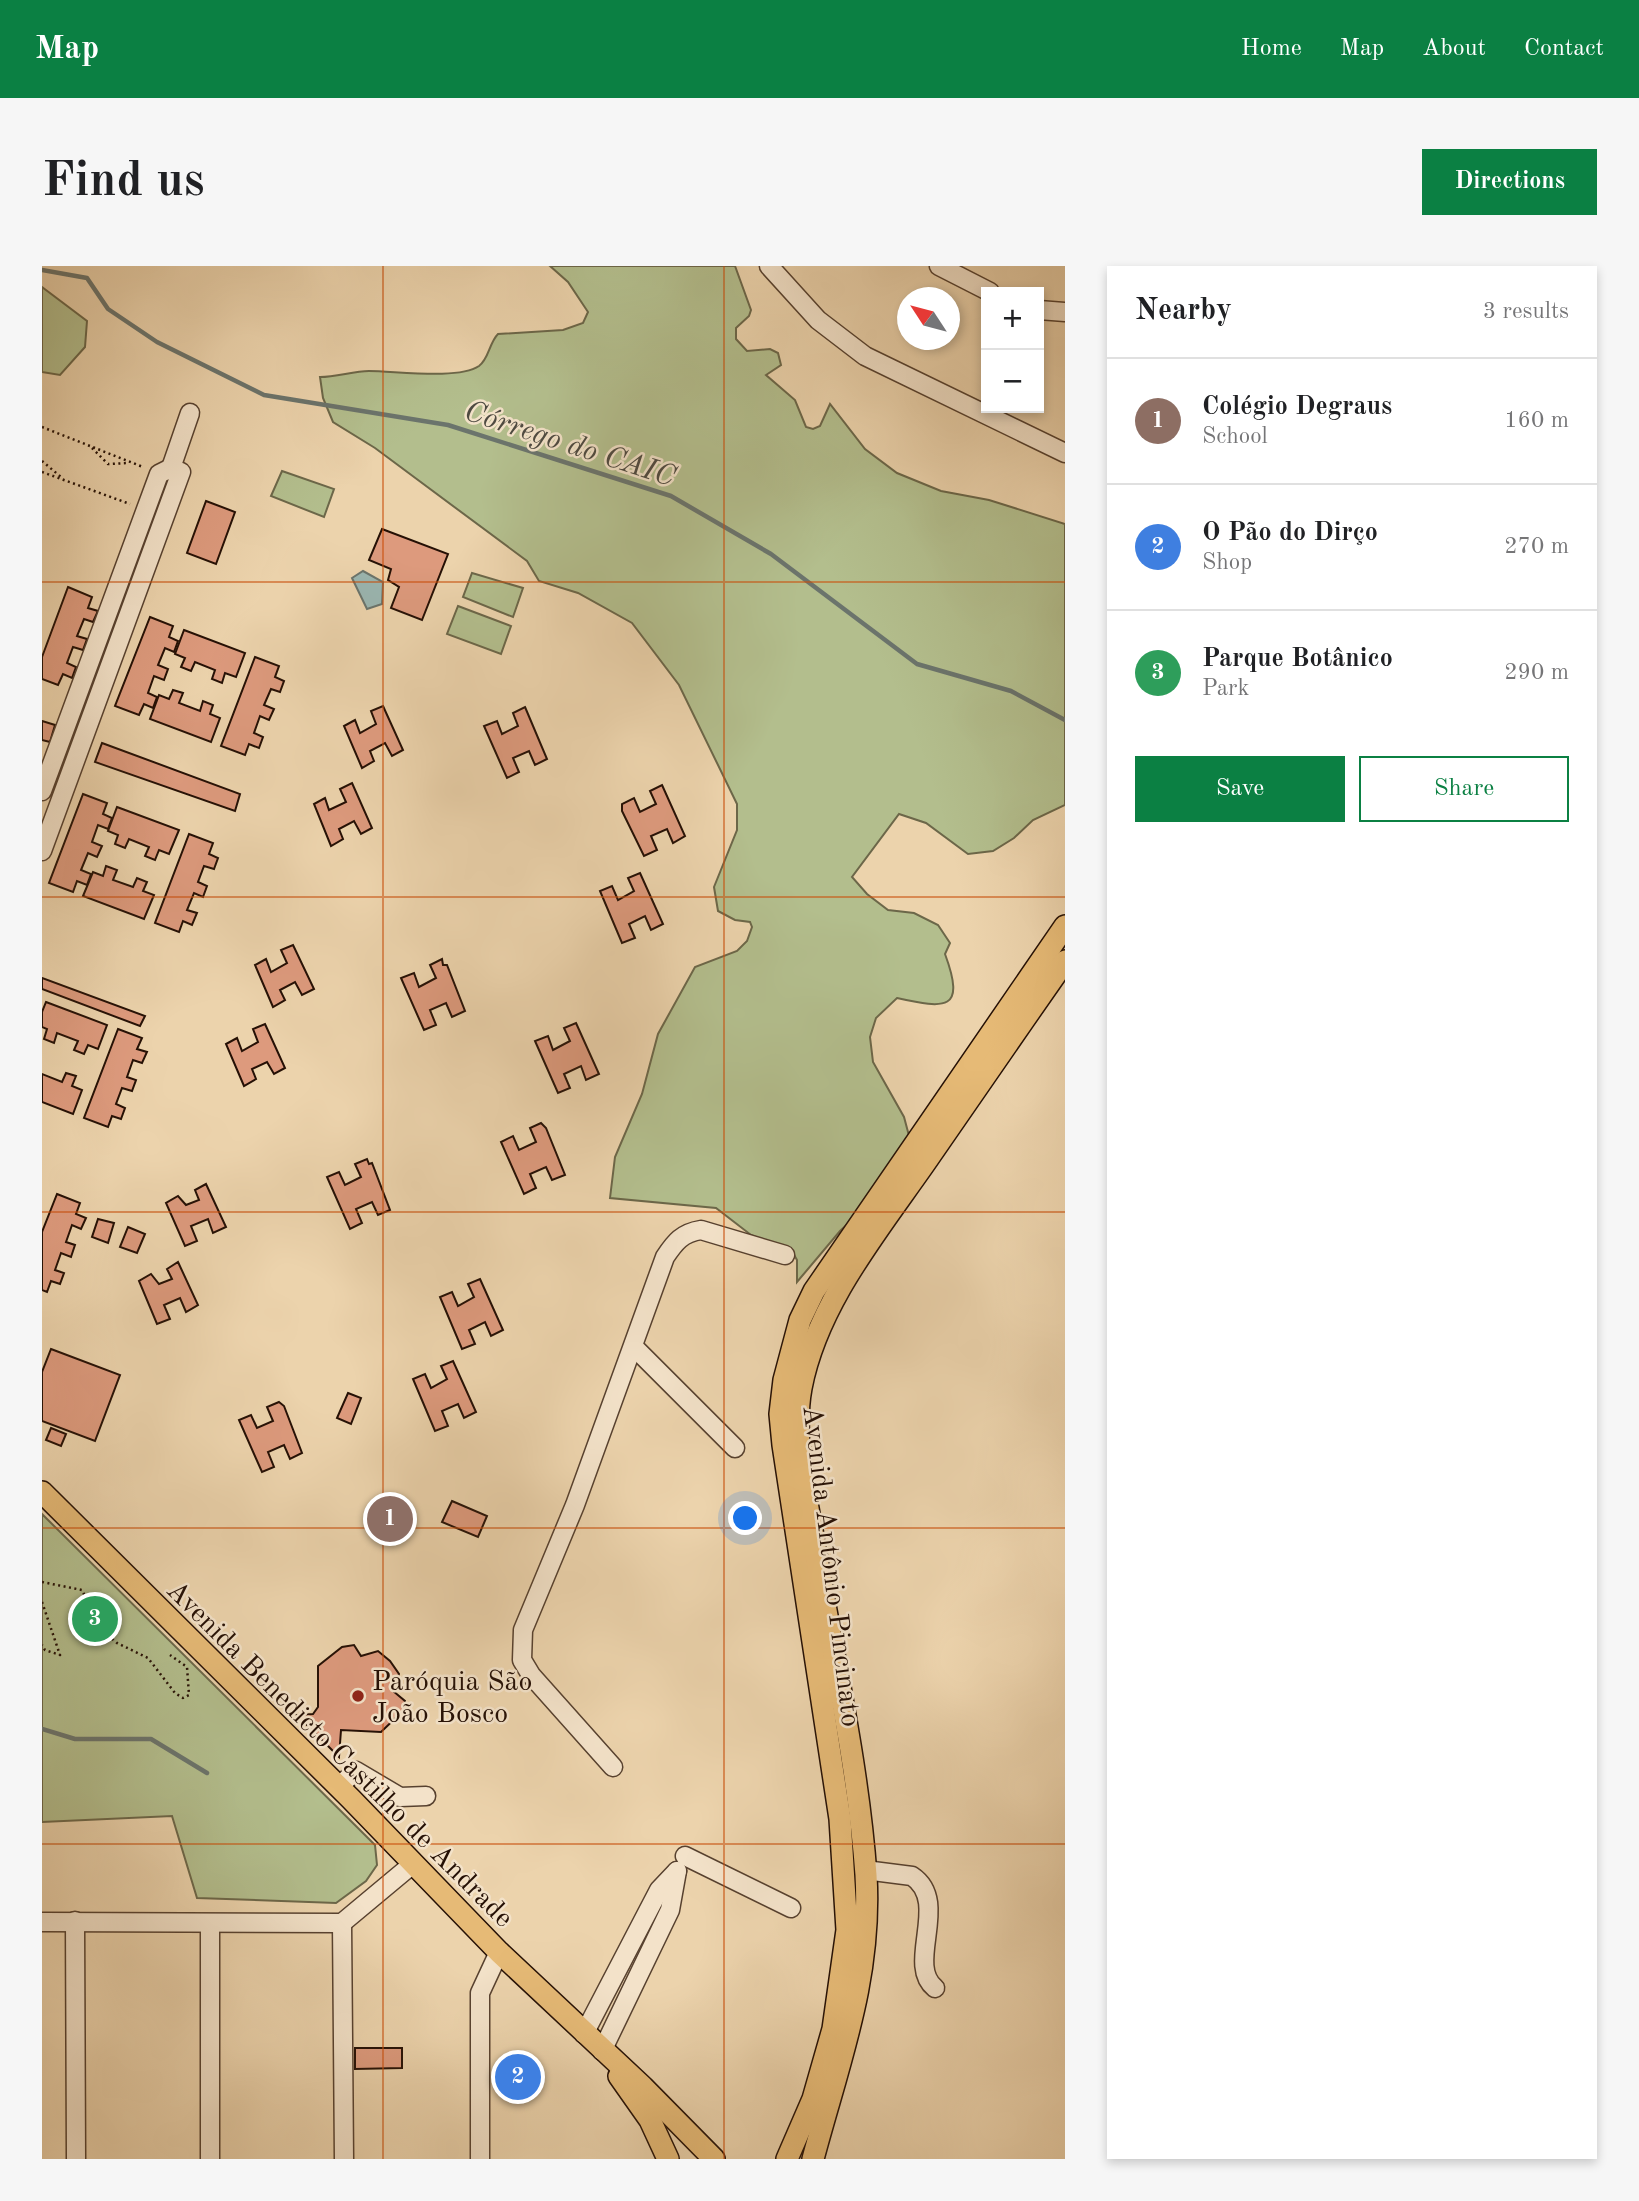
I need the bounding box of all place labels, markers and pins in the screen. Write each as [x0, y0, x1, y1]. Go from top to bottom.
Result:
pin: 1 [367, 1493, 413, 1545]
pin: 3 [72, 1593, 118, 1645]
place label: Paróquia São João Bosco [372, 1669, 532, 1729]
marker: Paróquia São João Bosco [350, 1688, 366, 1704]
pin: 2 [495, 2051, 541, 2103]

